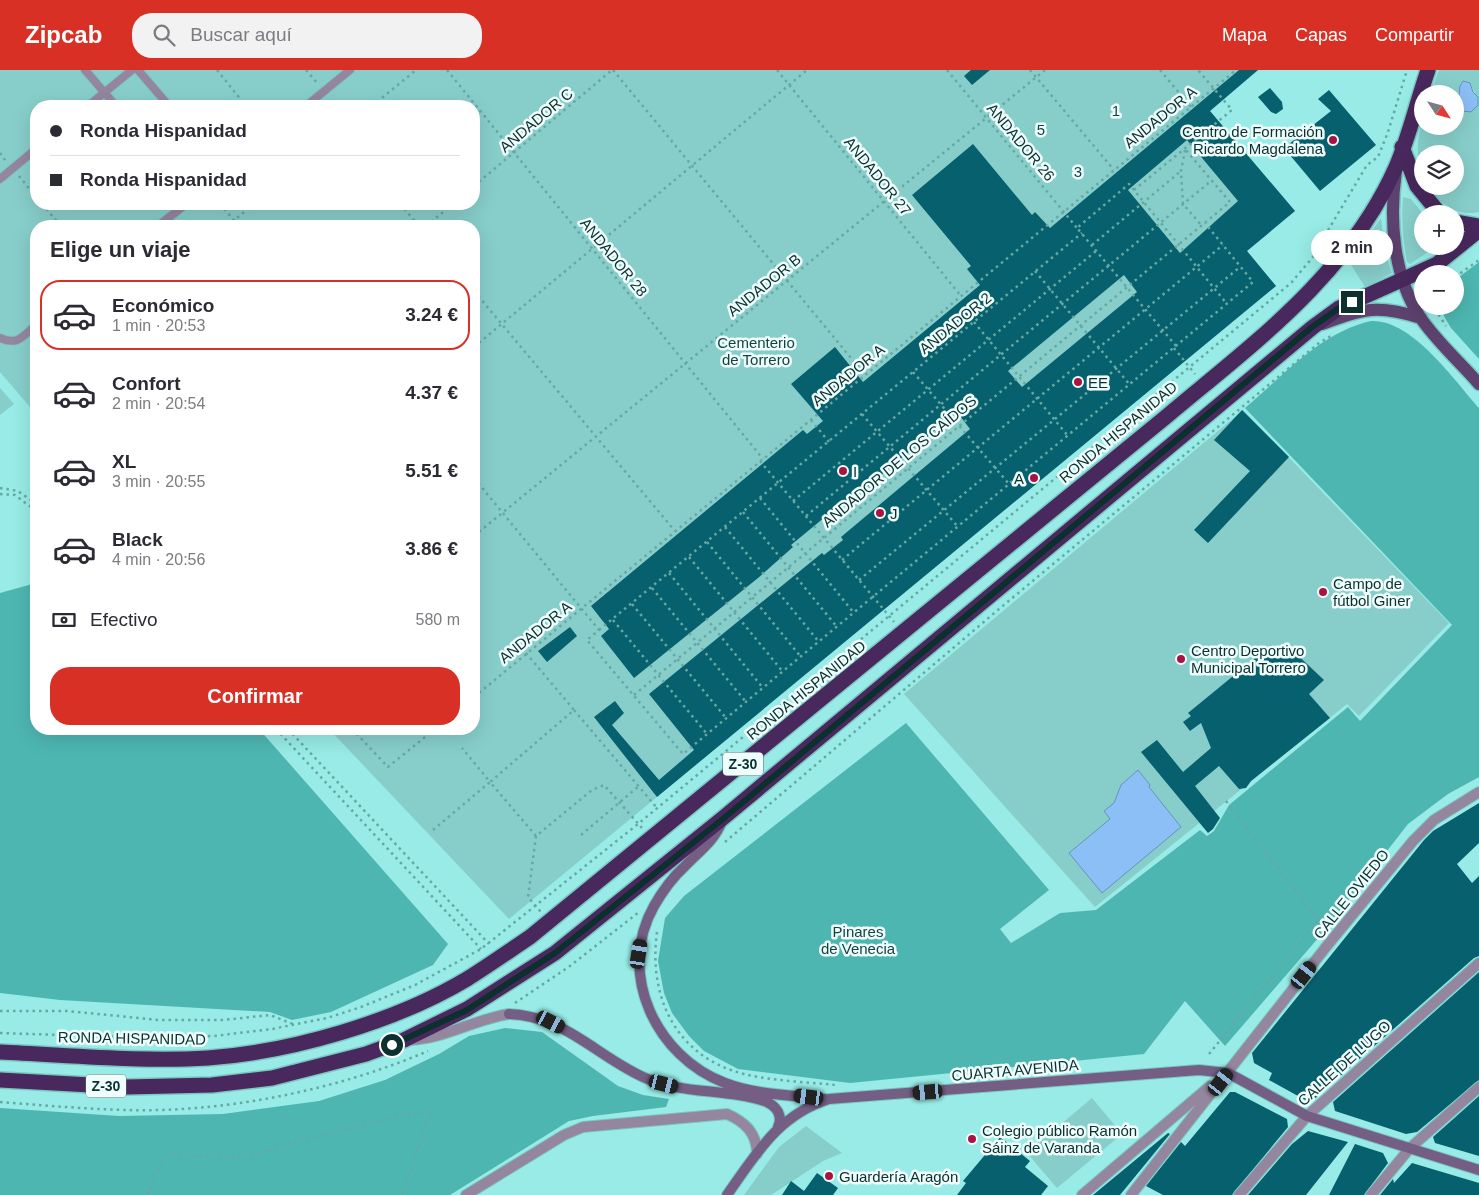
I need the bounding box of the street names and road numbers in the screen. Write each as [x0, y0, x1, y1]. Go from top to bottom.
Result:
street label: ANDADOR A [1120, 83, 1200, 151]
street label: ANDADOR C [496, 84, 576, 155]
street label: ANDADOR 26 [984, 100, 1058, 184]
street label: ANDADOR 27 [841, 133, 915, 219]
street label: ANDADOR 28 [577, 214, 651, 300]
street label: ANDADOR B [724, 250, 804, 320]
street label: ANDADOR 2 [916, 289, 994, 357]
street label: ANDADOR A [808, 341, 888, 409]
street label: RONDA HISPANIDAD [1056, 378, 1180, 486]
street label: ANDADOR DE LOS CAÍDOS [819, 392, 979, 530]
street label: ANDADOR A [495, 598, 575, 666]
street label: RONDA HISPANIDAD [743, 637, 869, 743]
road number: Z-30 [723, 752, 763, 776]
street label: CALLE OVIEDO [1310, 846, 1392, 942]
street label: CALLE DE LUGO [1294, 1017, 1394, 1109]
street label: RONDA HISPANIDAD [58, 1028, 206, 1048]
street label: CUARTA AVENIDA [951, 1056, 1079, 1084]
road number: Z-30 [86, 1074, 126, 1098]

